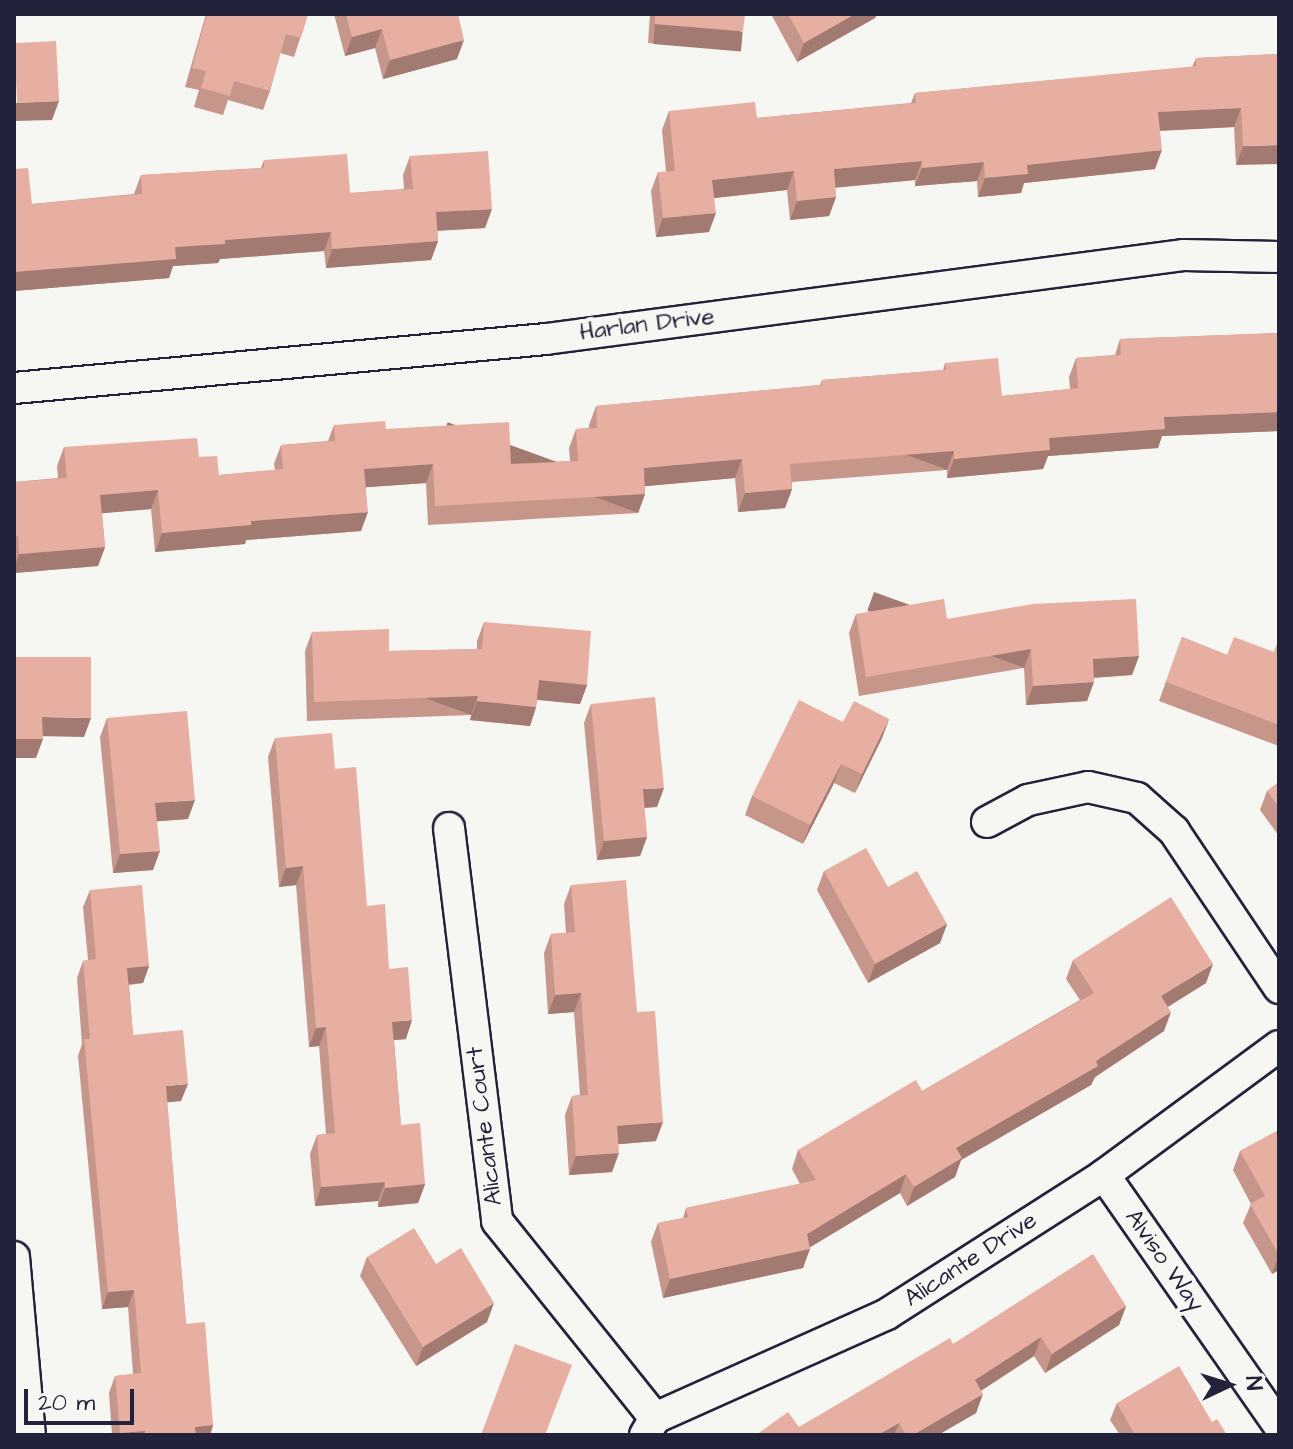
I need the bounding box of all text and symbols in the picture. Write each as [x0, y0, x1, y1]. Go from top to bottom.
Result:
street label: Harlan Drive [578, 302, 716, 348]
street label: Alicante Court [461, 1045, 509, 1207]
street label: Alviso Way [1118, 1204, 1210, 1318]
street label: Alicante Drive [899, 1206, 1043, 1314]
north arrow [1189, 1345, 1269, 1425]
scale bar [28, 1373, 138, 1423]
text: N [1237, 1375, 1269, 1391]
text: 20 m [38, 1386, 95, 1420]

